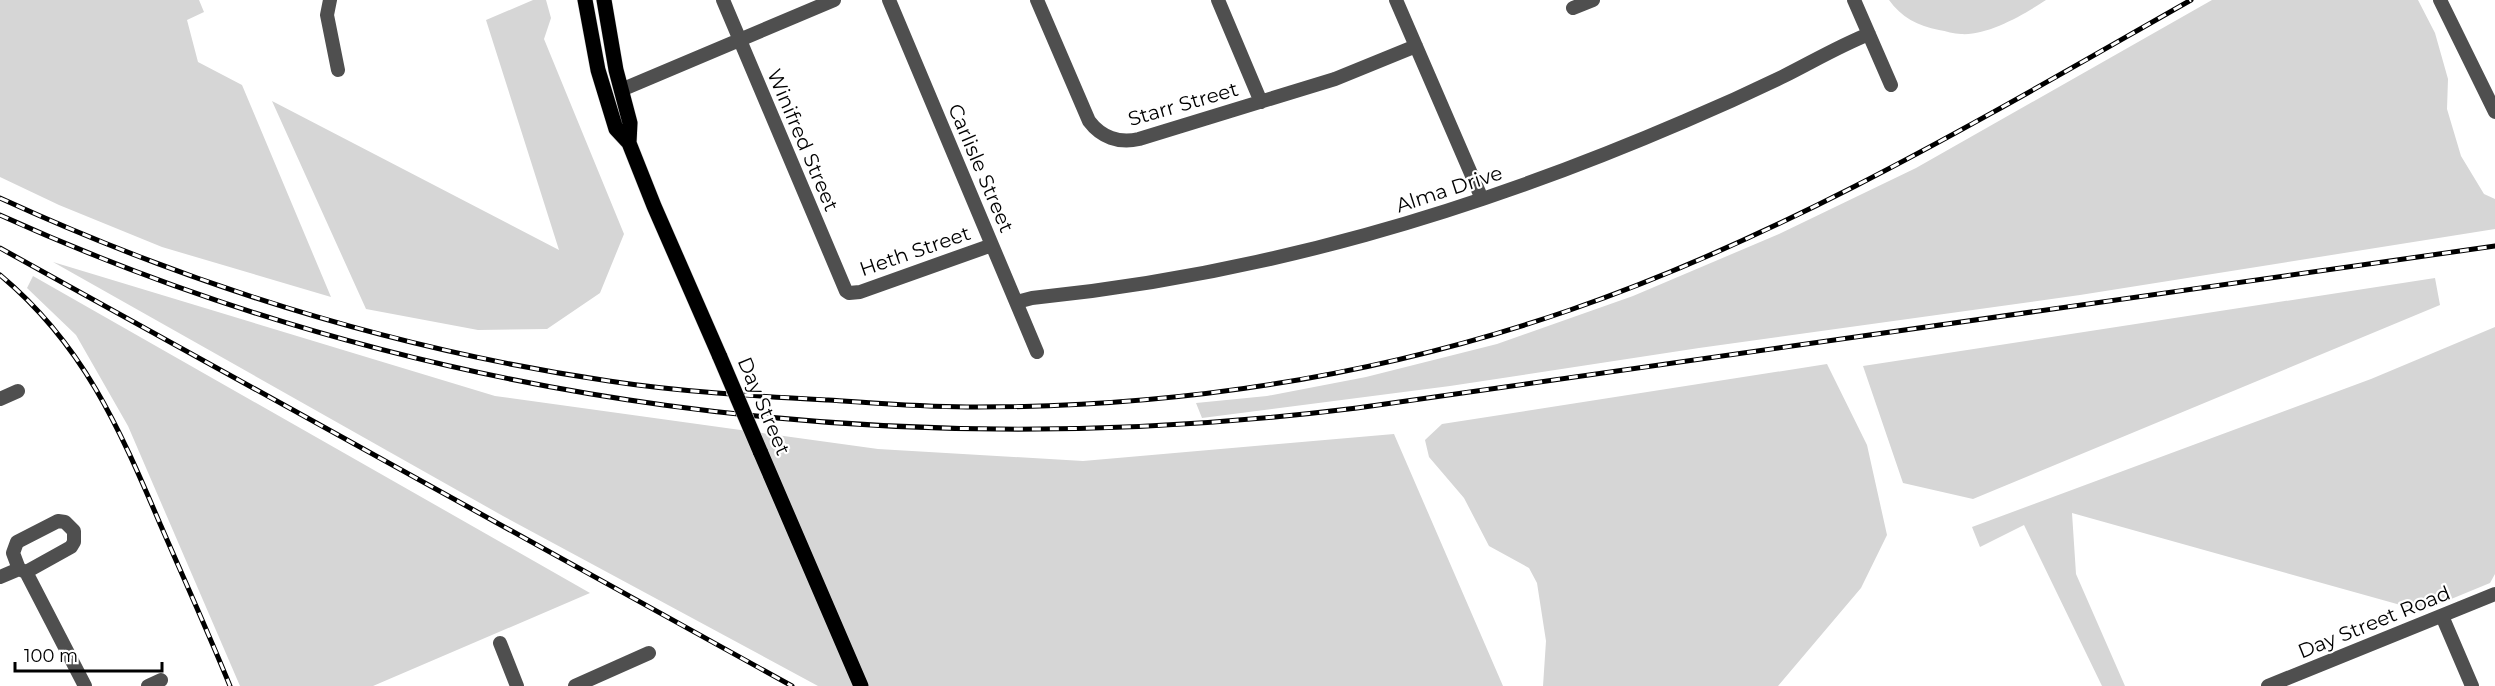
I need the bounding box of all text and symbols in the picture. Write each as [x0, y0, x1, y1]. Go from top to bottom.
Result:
street label: Winifred Street [762, 65, 844, 215]
street label: Starr Street [1125, 77, 1241, 131]
street label: Carlisle Street [943, 100, 1019, 236]
street label: Alma Drive [1393, 161, 1505, 217]
street label: Heth Street [856, 221, 974, 281]
street label: Day Street [733, 353, 795, 459]
street label: Day Street Road [2294, 581, 2454, 663]
scale bar [15, 635, 162, 673]
text: 100 m [24, 645, 78, 667]

